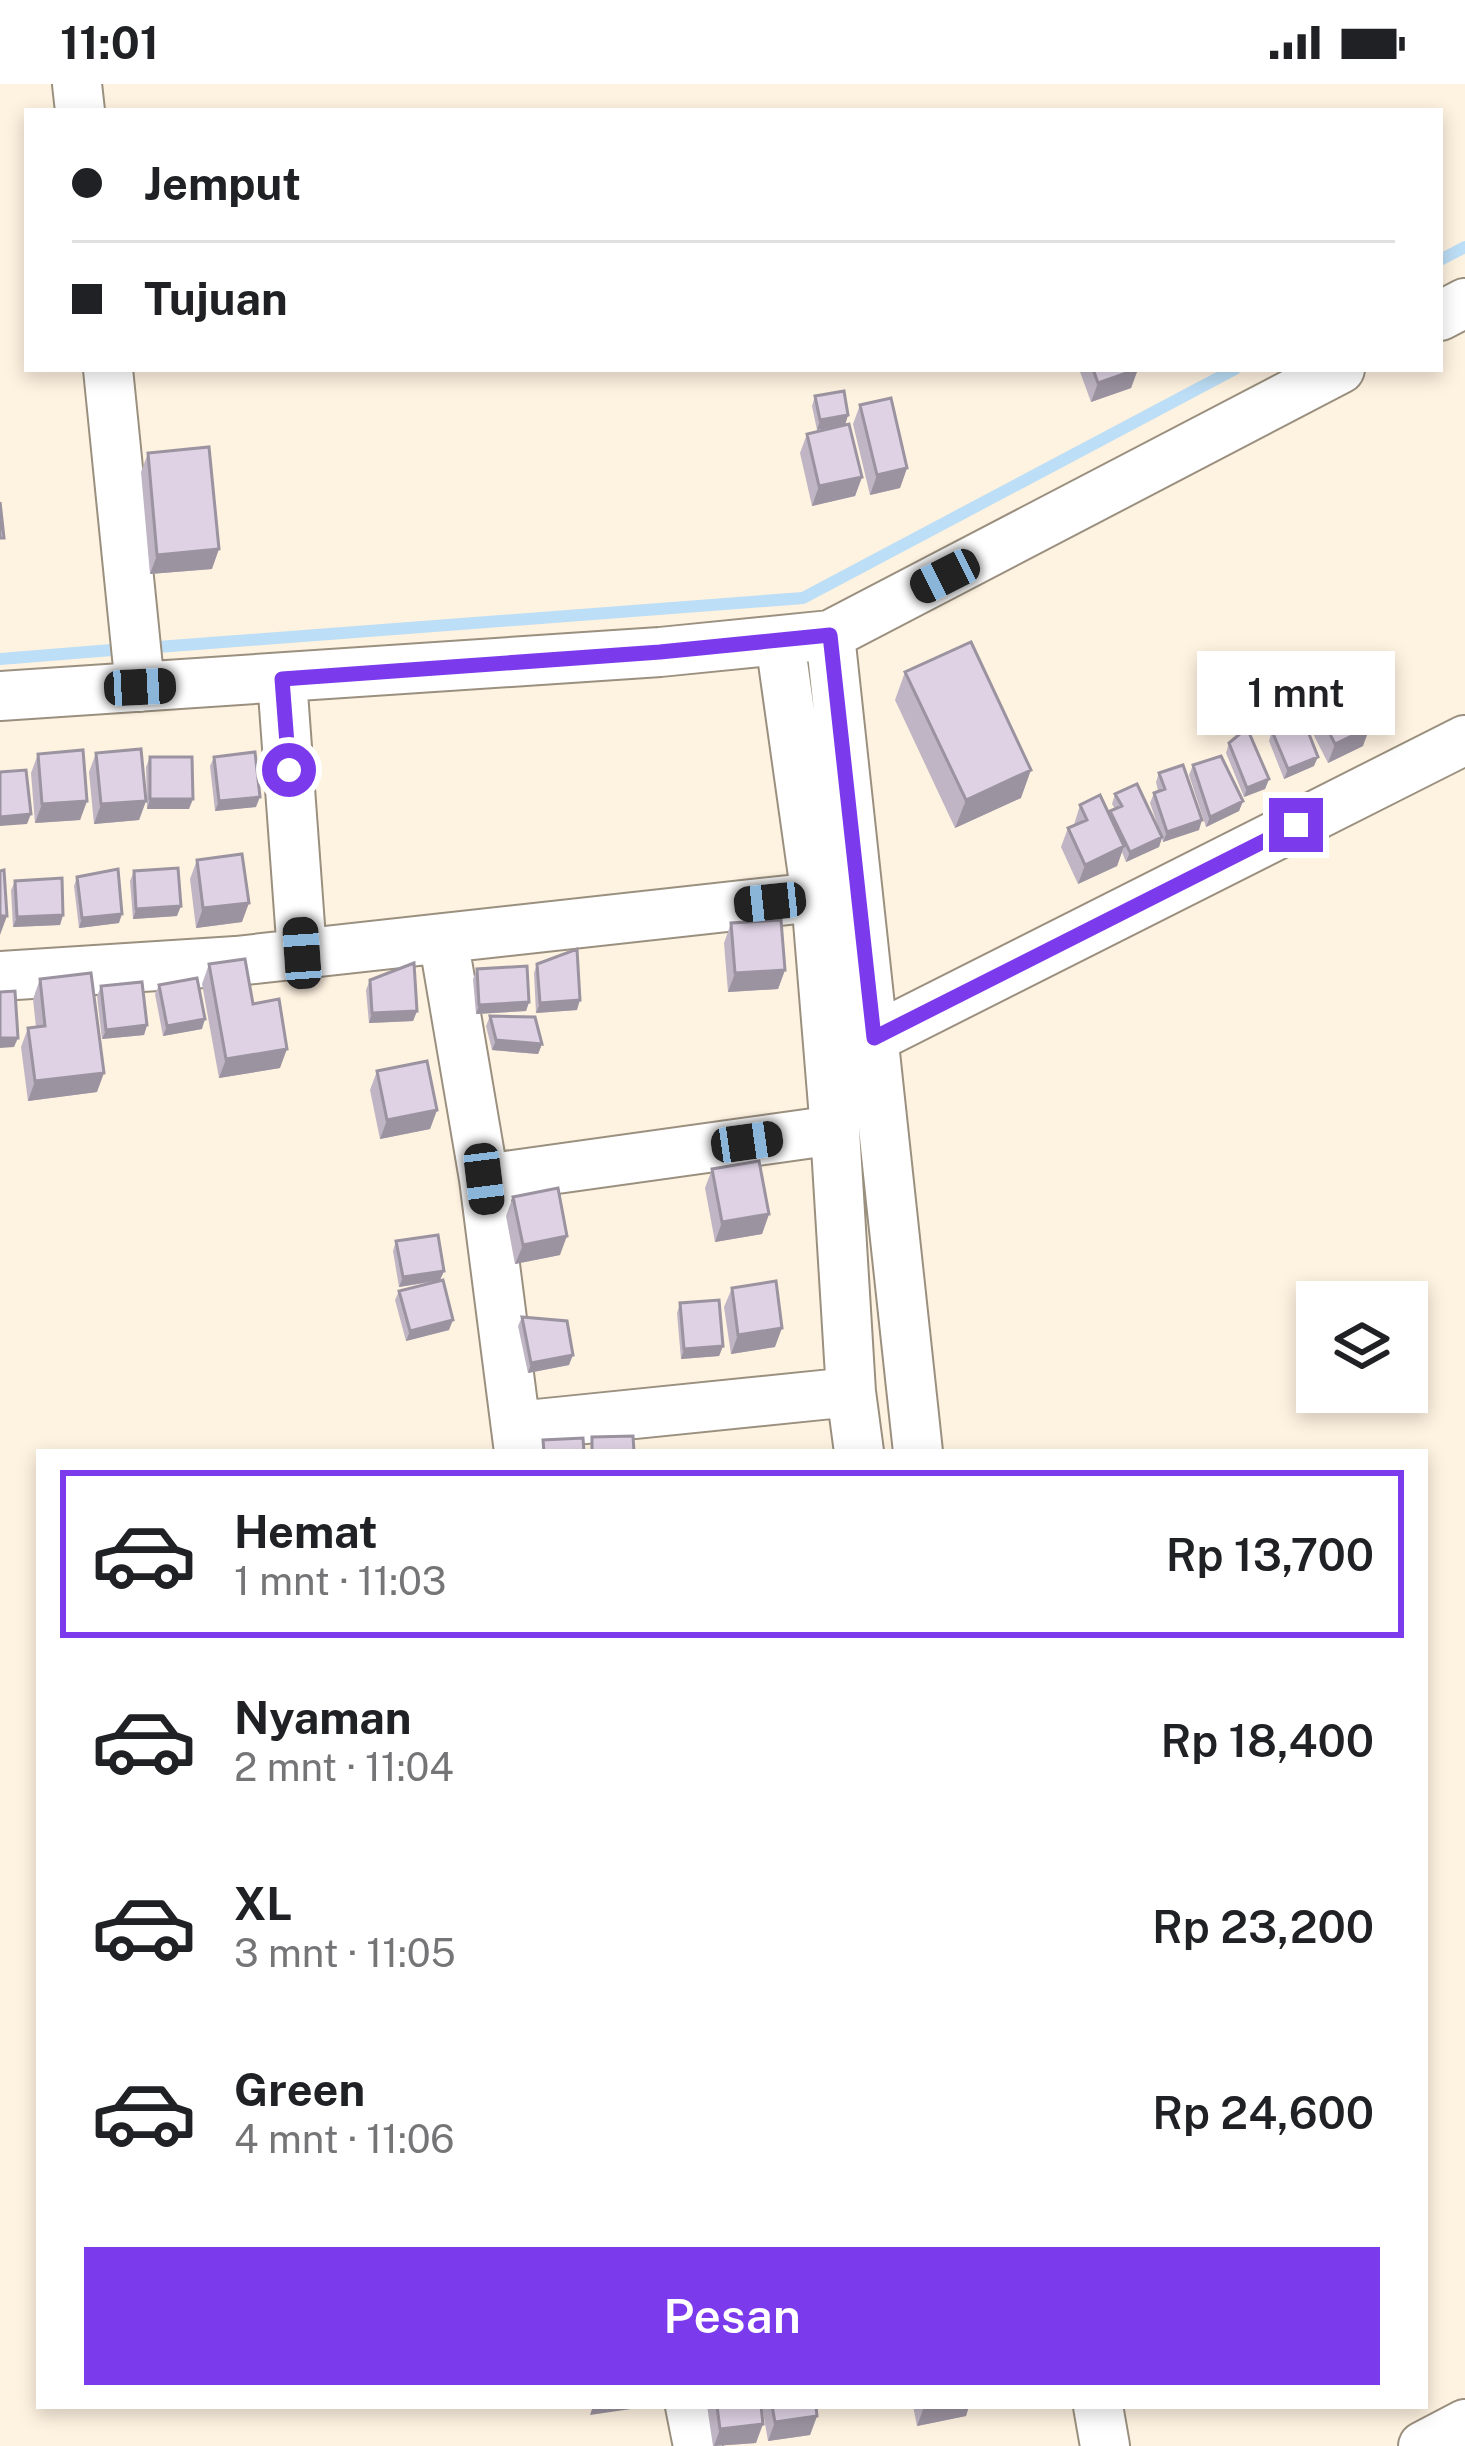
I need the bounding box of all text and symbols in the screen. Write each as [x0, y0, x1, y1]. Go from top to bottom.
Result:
text: 11:01 [60, 16, 159, 69]
text: Jemput [144, 157, 301, 210]
text: Tujuan [144, 272, 288, 325]
car [905, 544, 985, 608]
callout: 1 mnt [1197, 651, 1395, 735]
car [103, 667, 177, 707]
text: 1 mnt [1247, 670, 1345, 716]
route start [262, 743, 316, 797]
route end [1269, 798, 1323, 852]
car [732, 880, 808, 924]
car [282, 916, 322, 990]
car [709, 1119, 785, 1165]
car [462, 1141, 506, 1217]
map controls [1296, 1281, 1428, 1413]
button: layers [1296, 1281, 1428, 1413]
icon: car [90, 1500, 198, 1608]
text: Hemat [234, 1505, 378, 1558]
text: Rp 13,700 [1166, 1528, 1374, 1581]
text: 1 mnt · 11:03 [234, 1558, 446, 1604]
icon: car [90, 1686, 198, 1794]
text: Nyaman [234, 1691, 412, 1744]
text: Rp 18,400 [1160, 1714, 1374, 1767]
text: 2 mnt · 11:04 [234, 1744, 454, 1790]
icon: car [90, 1872, 198, 1980]
text: XL [234, 1877, 292, 1930]
text: Rp 23,200 [1152, 1900, 1374, 1953]
text: 3 mnt · 11:05 [234, 1930, 456, 1976]
icon: car [90, 2058, 198, 2166]
text: Green [234, 2063, 365, 2116]
text: Rp 24,600 [1152, 2086, 1374, 2139]
text: 4 mnt · 11:06 [234, 2116, 455, 2162]
button: Pesan [84, 2247, 1380, 2385]

